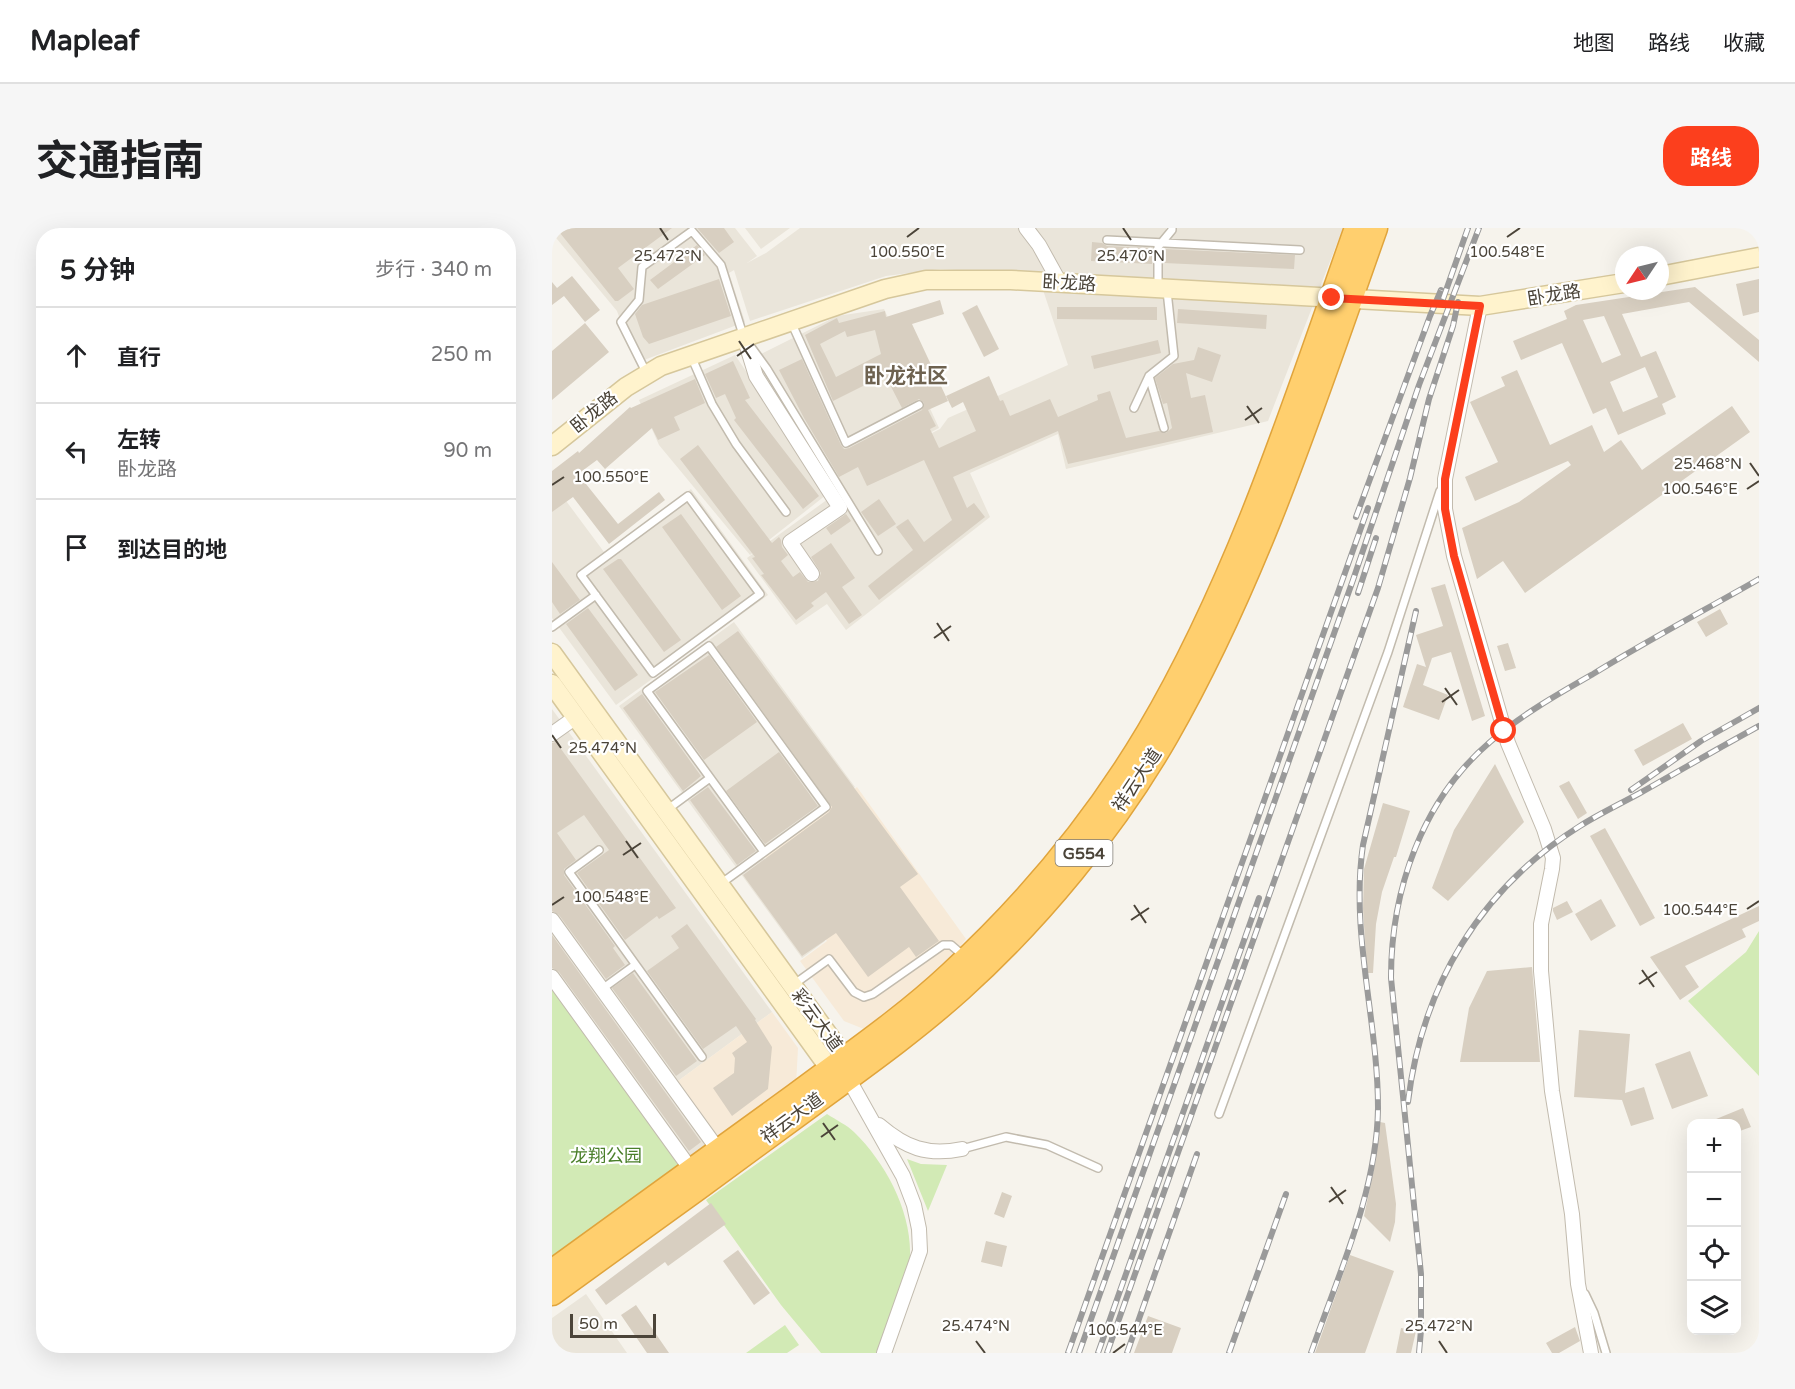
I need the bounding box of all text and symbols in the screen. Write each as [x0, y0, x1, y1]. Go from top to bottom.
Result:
text: Mapleaf [30, 24, 139, 58]
text: 地图 [1573, 31, 1615, 56]
text: 路线 [1648, 31, 1690, 56]
text: 收藏 [1723, 31, 1765, 56]
button: 路线 [1663, 126, 1759, 186]
text: 交通指南 [36, 136, 204, 187]
text: 100.550°E [869, 243, 945, 261]
text: 100.548°E [1469, 243, 1545, 261]
north arrow [1615, 246, 1669, 300]
text: 25.472°N [634, 247, 702, 265]
text: 25.470°N [1097, 247, 1165, 265]
text: 5 分钟 [60, 255, 135, 286]
text: 步行 · 340 m [375, 258, 492, 282]
street label: 卧龙路 [1041, 271, 1097, 295]
street label: 卧龙路 [1526, 280, 1582, 310]
route end [1318, 284, 1344, 310]
icon: ahead [60, 339, 93, 372]
text: 250 m [431, 343, 492, 367]
text: 直行 [117, 345, 161, 371]
district label: 卧龙社区 [864, 364, 948, 389]
street label: 卧龙路 [566, 386, 622, 438]
text: 左转 [117, 427, 161, 453]
icon: left [60, 435, 93, 468]
text: 90 m [443, 439, 492, 463]
text: 25.468°N [1674, 455, 1742, 473]
text: 卧龙路 [117, 458, 177, 482]
text: 100.550°E [573, 468, 649, 486]
text: 100.546°E [1662, 480, 1738, 498]
icon: arrive [60, 531, 93, 564]
text: 到达目的地 [117, 537, 227, 563]
route start [1490, 717, 1516, 743]
text: 25.474°N [569, 739, 637, 757]
street label: 祥云大道 [1108, 744, 1166, 816]
road number: G554 [1056, 840, 1112, 866]
text: 100.548°E [573, 888, 649, 906]
text: 100.544°E [1662, 901, 1738, 919]
street label: 彩云大道 [787, 984, 847, 1056]
street label: 祥云大道 [756, 1088, 828, 1148]
map controls [1687, 1119, 1741, 1335]
button: + [1687, 1119, 1741, 1173]
park label: 龙翔公园 [570, 1145, 642, 1167]
button: − [1687, 1173, 1741, 1227]
button: locate [1687, 1227, 1741, 1281]
button: layers [1687, 1281, 1741, 1335]
scale bar [570, 1311, 656, 1338]
text: 50 m [579, 1314, 618, 1334]
text: 25.474°N [942, 1317, 1010, 1335]
text: 25.472°N [1405, 1317, 1473, 1335]
text: 100.544°E [1087, 1321, 1163, 1339]

